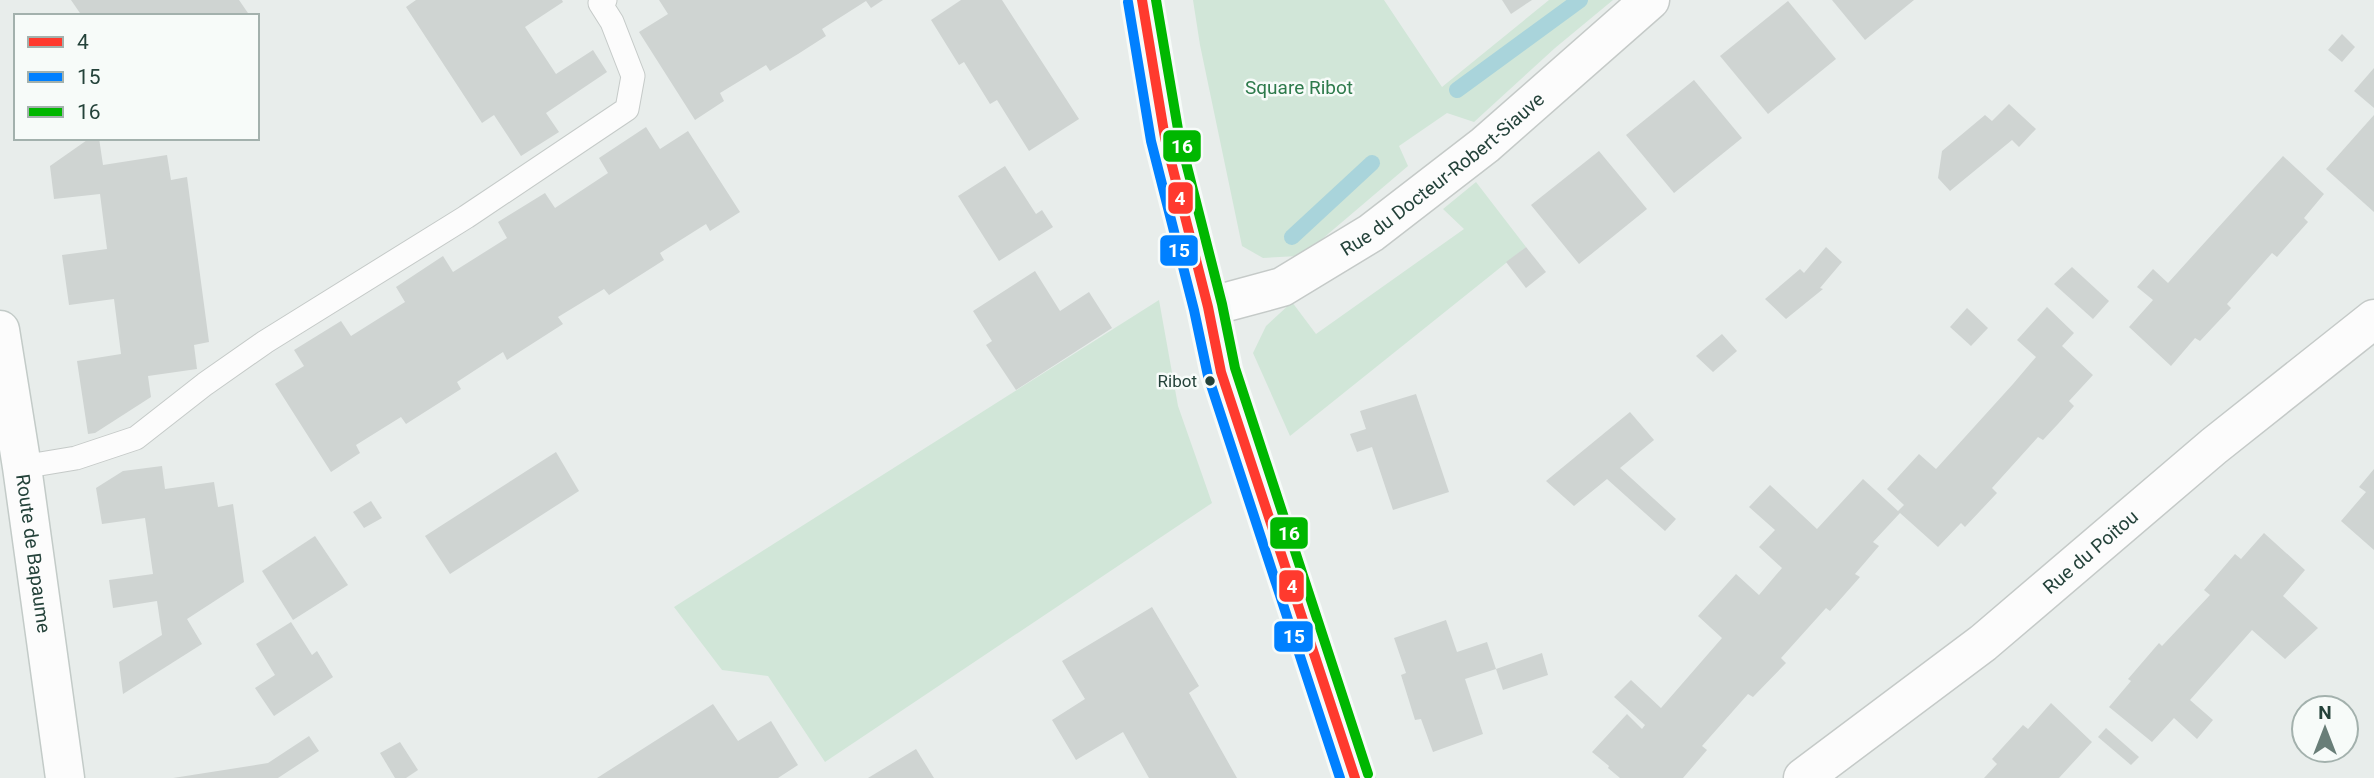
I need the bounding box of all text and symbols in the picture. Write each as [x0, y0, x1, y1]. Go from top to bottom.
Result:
legend [14, 14, 259, 140]
text: 4 [77, 30, 89, 54]
text: 15 [77, 65, 101, 89]
park label: Square Ribot [1245, 76, 1353, 99]
street label: Rue du Docteur-Robert-Siauve [1336, 87, 1548, 260]
text: 16 [77, 100, 101, 124]
line badge: 16 [1162, 129, 1202, 163]
text: 16 [1171, 135, 1193, 158]
line badge: 4 [1167, 181, 1194, 215]
text: 4 [1175, 187, 1186, 210]
line badge: 15 [1159, 234, 1199, 267]
text: 15 [1168, 239, 1190, 262]
place label: Ribot [1158, 371, 1197, 391]
marker: Ribot [1203, 374, 1217, 388]
street label: Route de Bapaume [12, 473, 56, 634]
street label: Rue du Poitou [2038, 505, 2142, 598]
line badge: 16 [1269, 516, 1309, 550]
text: 16 [1278, 522, 1300, 545]
line badge: 4 [1278, 569, 1305, 603]
text: 4 [1287, 575, 1298, 598]
line badge: 15 [1273, 620, 1314, 653]
text: 15 [1283, 625, 1305, 648]
north arrow [2290, 694, 2360, 764]
text: N [2318, 701, 2332, 724]

